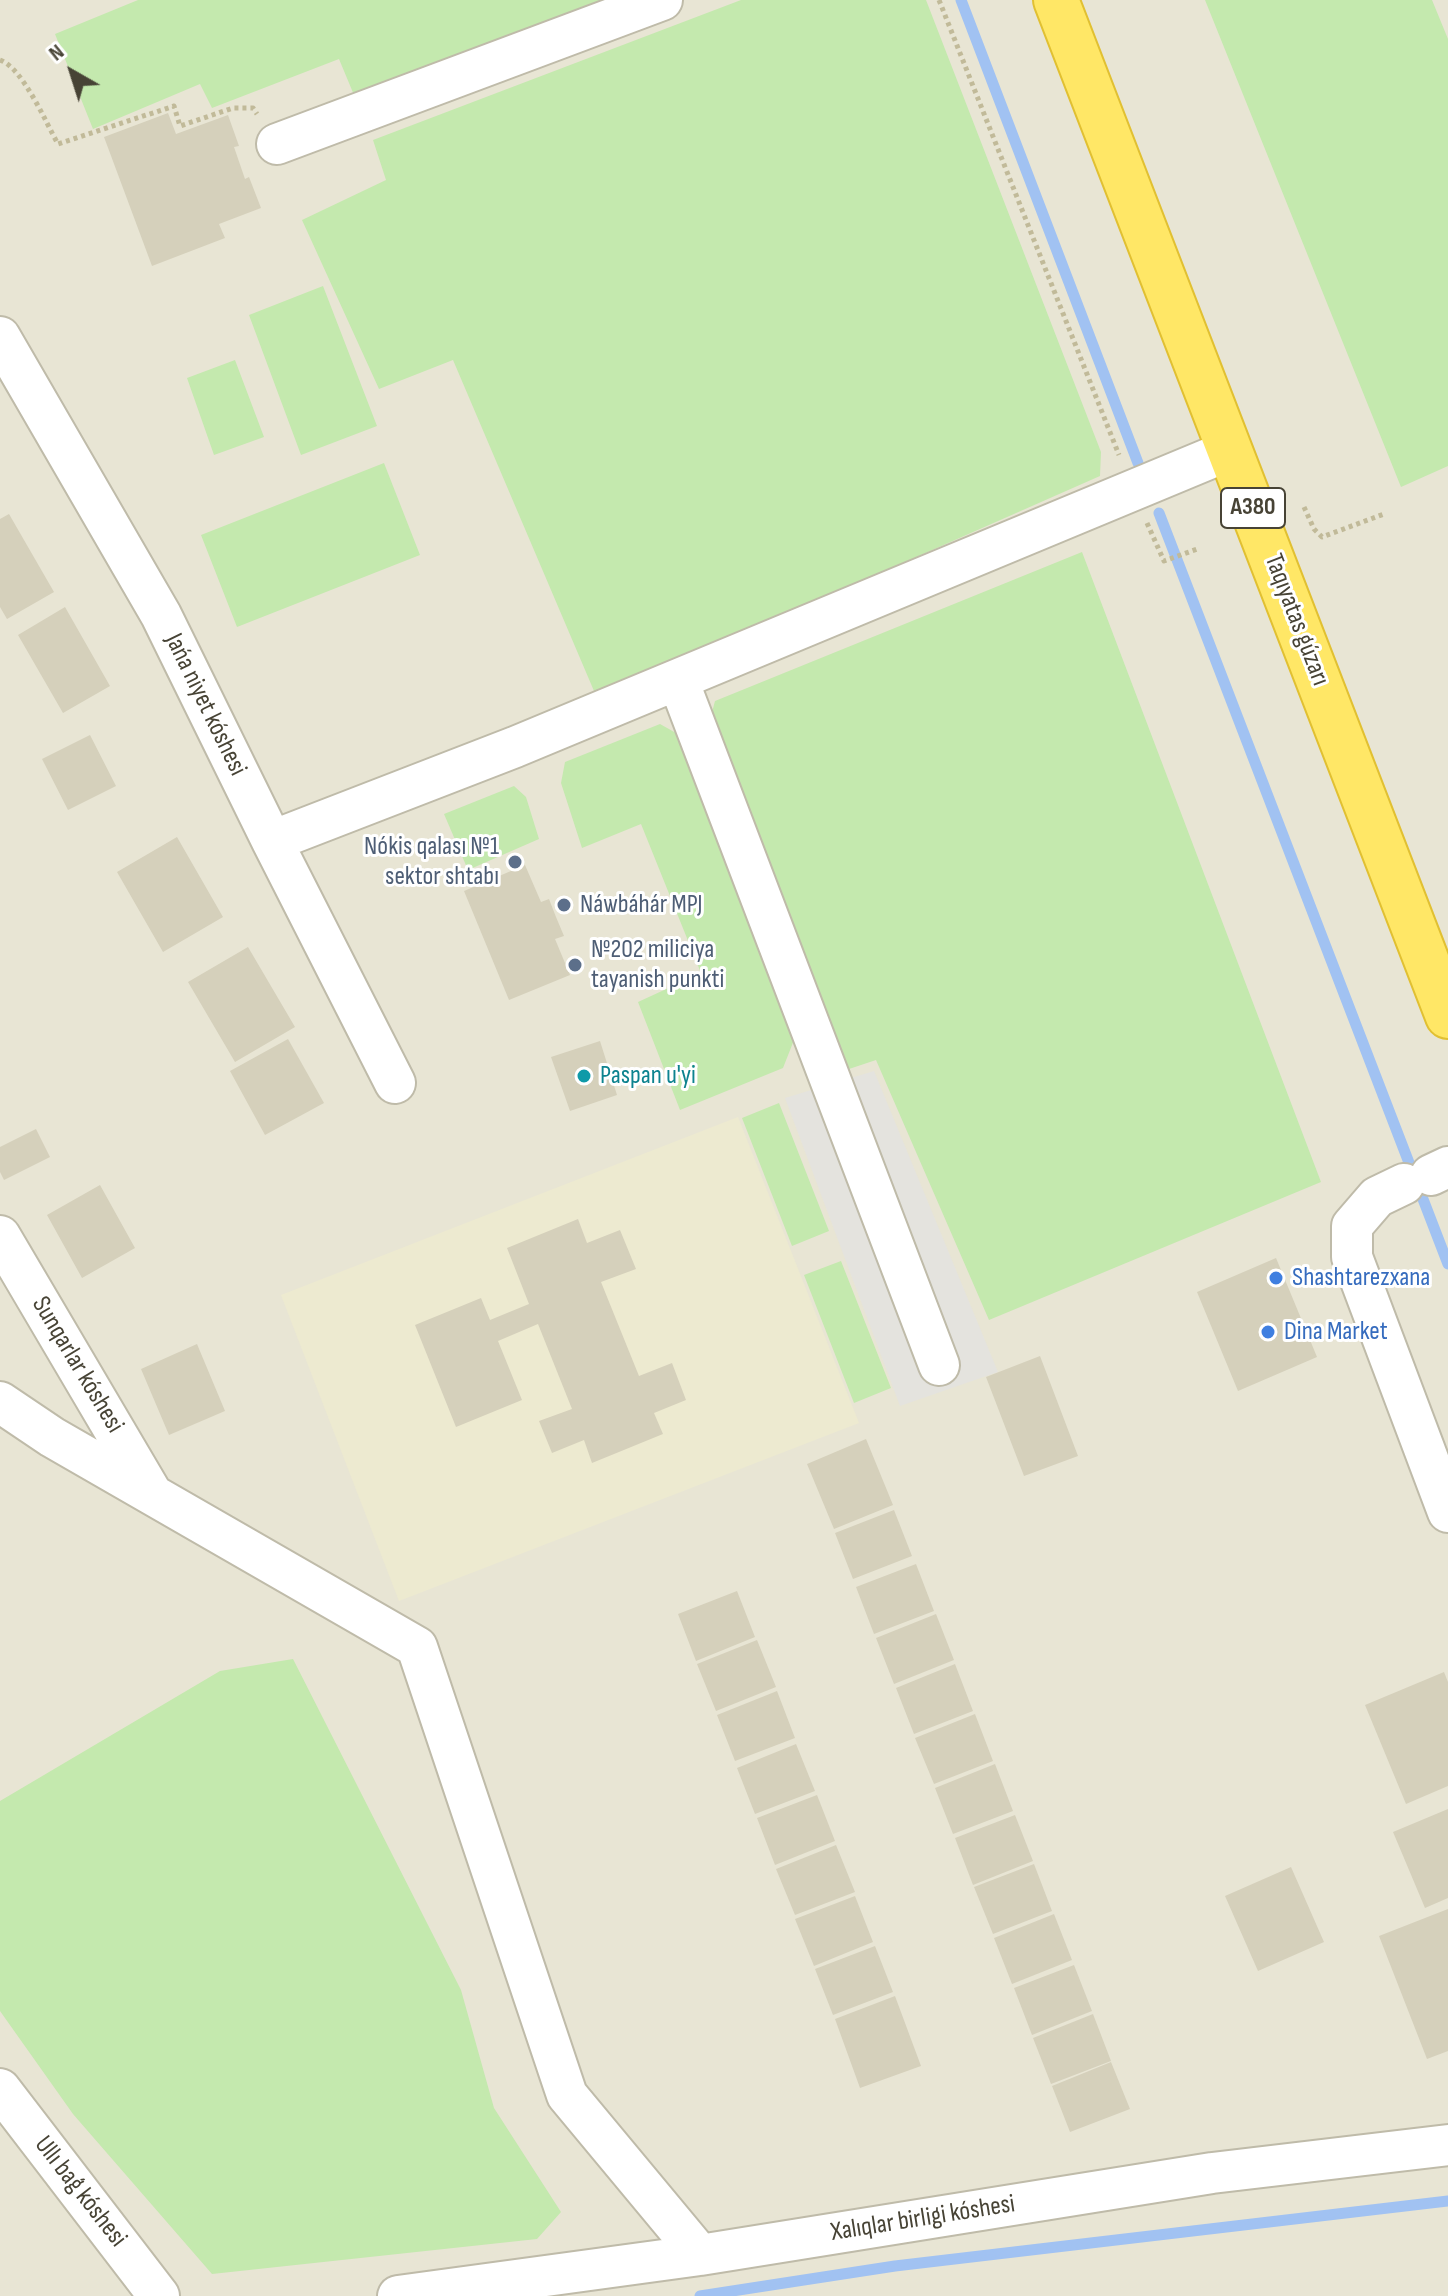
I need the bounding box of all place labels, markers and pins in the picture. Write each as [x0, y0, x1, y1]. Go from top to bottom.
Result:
place label: Nókis qalası №1 sektor shtabı [364, 831, 499, 892]
marker: Nókis qalası №1 sektor shtabı [506, 853, 524, 871]
place label: Náwbáhár MPJ [580, 889, 703, 921]
marker: Náwbáhár MPJ [555, 896, 573, 914]
place label: №202 miliciya tayanish punkti [591, 934, 724, 996]
marker: №202 miliciya tayanish punkti [566, 956, 584, 974]
place label: Paspan u'yi [600, 1060, 696, 1092]
marker: Paspan u'yi [575, 1067, 593, 1085]
place label: Shashtarezxana [1292, 1262, 1430, 1294]
marker: Shashtarezxana [1267, 1269, 1285, 1287]
place label: Dina Market [1284, 1316, 1388, 1348]
marker: Dina Market [1259, 1323, 1277, 1341]

